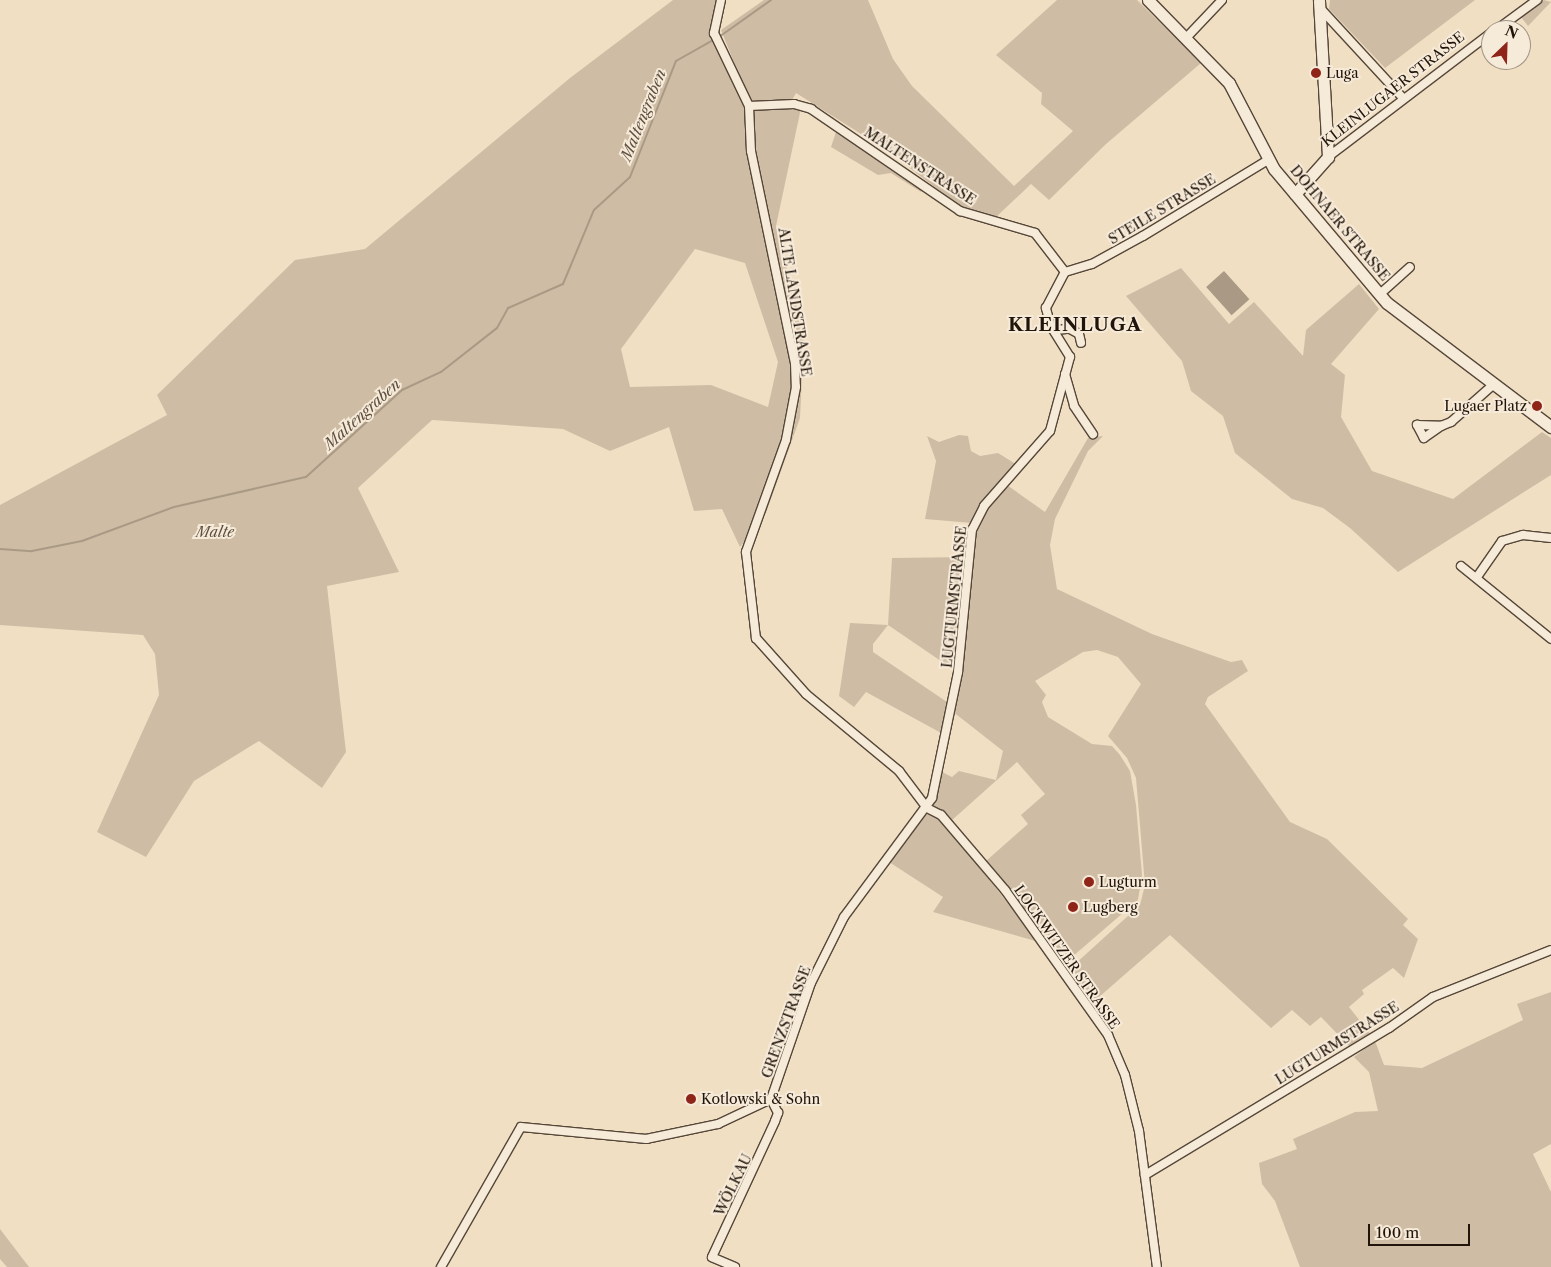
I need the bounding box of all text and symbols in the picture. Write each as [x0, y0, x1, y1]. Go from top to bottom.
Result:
north arrow [1481, 20, 1531, 70]
text: N [1502, 22, 1521, 43]
street label: KLEINLUGAER STRASSE [1318, 28, 1468, 150]
place label: Luga [1326, 65, 1359, 81]
water label: Maltengraben [617, 67, 669, 163]
marker: Luga [1310, 67, 1322, 79]
street label: MALTENSTRASSE [861, 124, 979, 208]
street label: DOHNAER STRASSE [1287, 162, 1393, 284]
street label: STEILE STRASSE [1105, 170, 1219, 248]
street label: ALTE LANDSTRASSE [775, 226, 815, 378]
district label: KLEINLUGA [1007, 314, 1143, 336]
water label: Maltengraben [320, 375, 404, 453]
place label: Lugaer Platz [1444, 398, 1527, 414]
marker: Lugaer Platz [1531, 400, 1543, 412]
park label: Malte [196, 524, 234, 540]
street label: LUGTURMSTRASSE [938, 525, 970, 669]
place label: Lugturm [1099, 874, 1157, 890]
marker: Lugturm [1083, 876, 1095, 888]
street label: LOCKWITZER STRASSE [1011, 882, 1123, 1032]
place label: Lugberg [1083, 899, 1138, 915]
marker: Lugberg [1067, 901, 1079, 913]
street label: GRENZSTRASSE [758, 964, 814, 1080]
street label: LUGTURMSTRASSE [1272, 998, 1402, 1088]
place label: Kotlowski & Sohn [701, 1091, 820, 1107]
marker: Kotlowski & Sohn [685, 1093, 697, 1105]
street label: WÖLKAU [711, 1151, 755, 1219]
scale bar [1371, 1214, 1474, 1246]
text: 100 m [1376, 1223, 1419, 1242]

